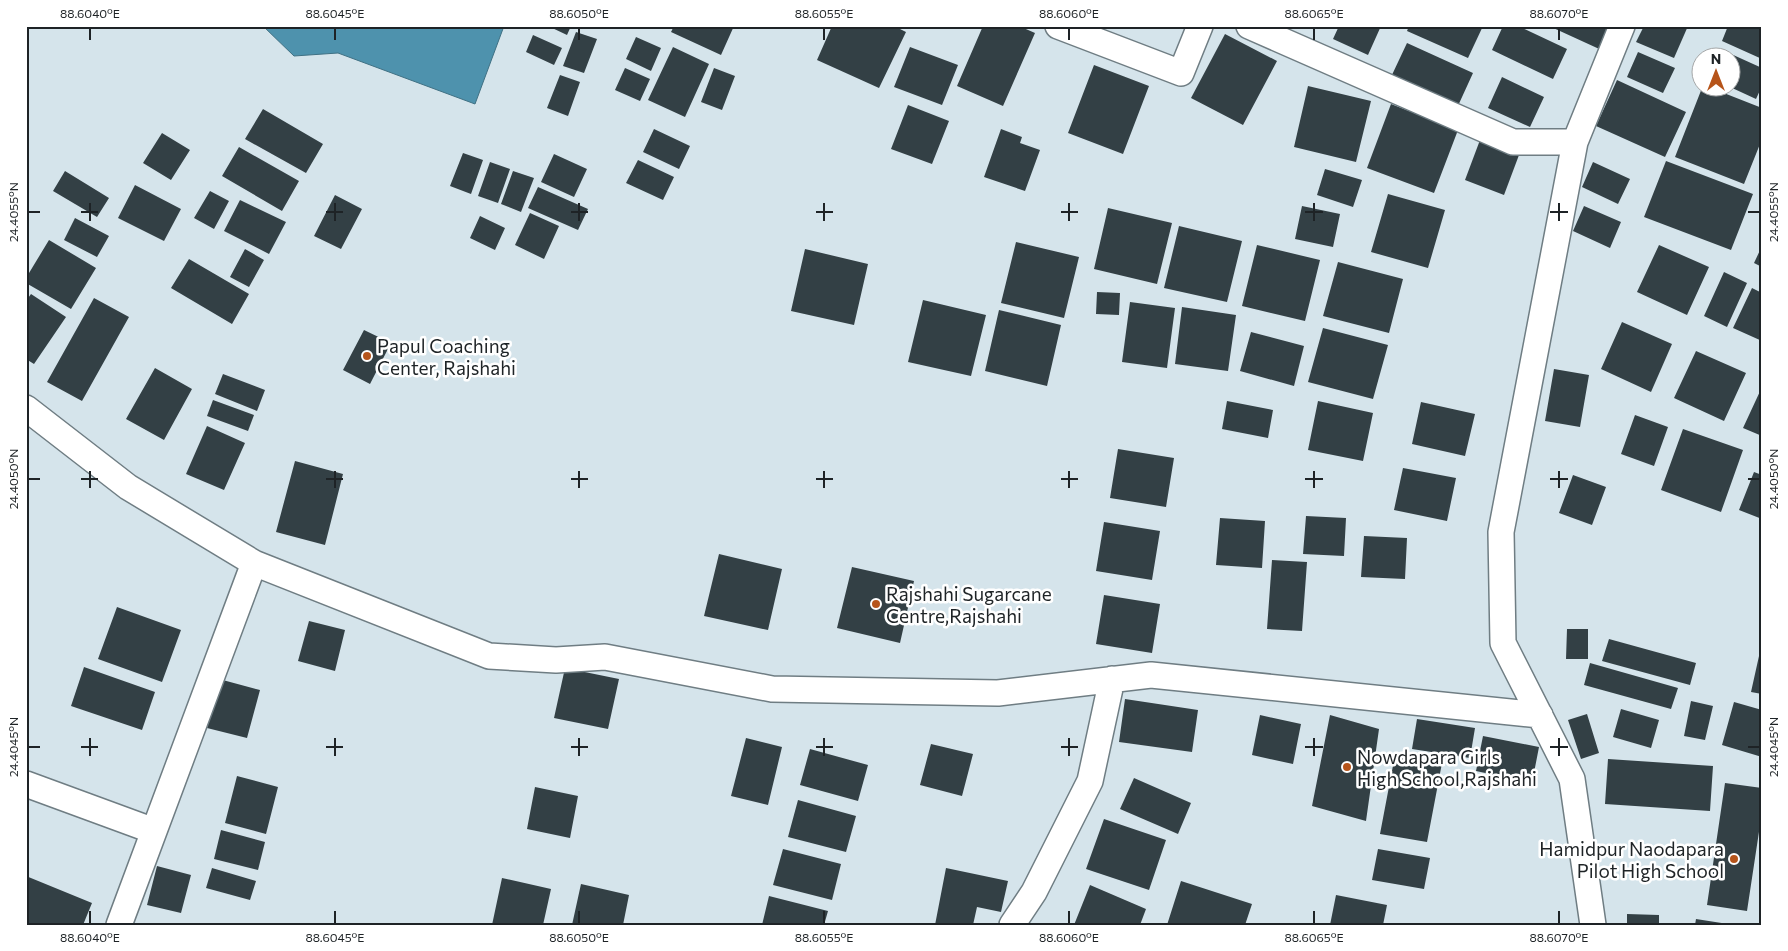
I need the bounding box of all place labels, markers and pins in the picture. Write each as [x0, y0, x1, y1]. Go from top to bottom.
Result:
place label: Papul Coaching Center, Rajshahi [377, 334, 516, 379]
marker: Papul Coaching Center, Rajshahi [361, 350, 373, 362]
place label: Rajshahi Sugarcane Centre,Rajshahi [886, 582, 1052, 627]
marker: Rajshahi Sugarcane Centre,Rajshahi [870, 598, 882, 610]
place label: Nowdapara Girls High School,Rajshahi [1357, 745, 1537, 790]
marker: Nowdapara Girls High School,Rajshahi [1341, 761, 1353, 773]
place label: Hamidpur Naodapara Pilot High School [1539, 837, 1724, 882]
marker: Hamidpur Naodapara Pilot High School [1728, 853, 1740, 865]

